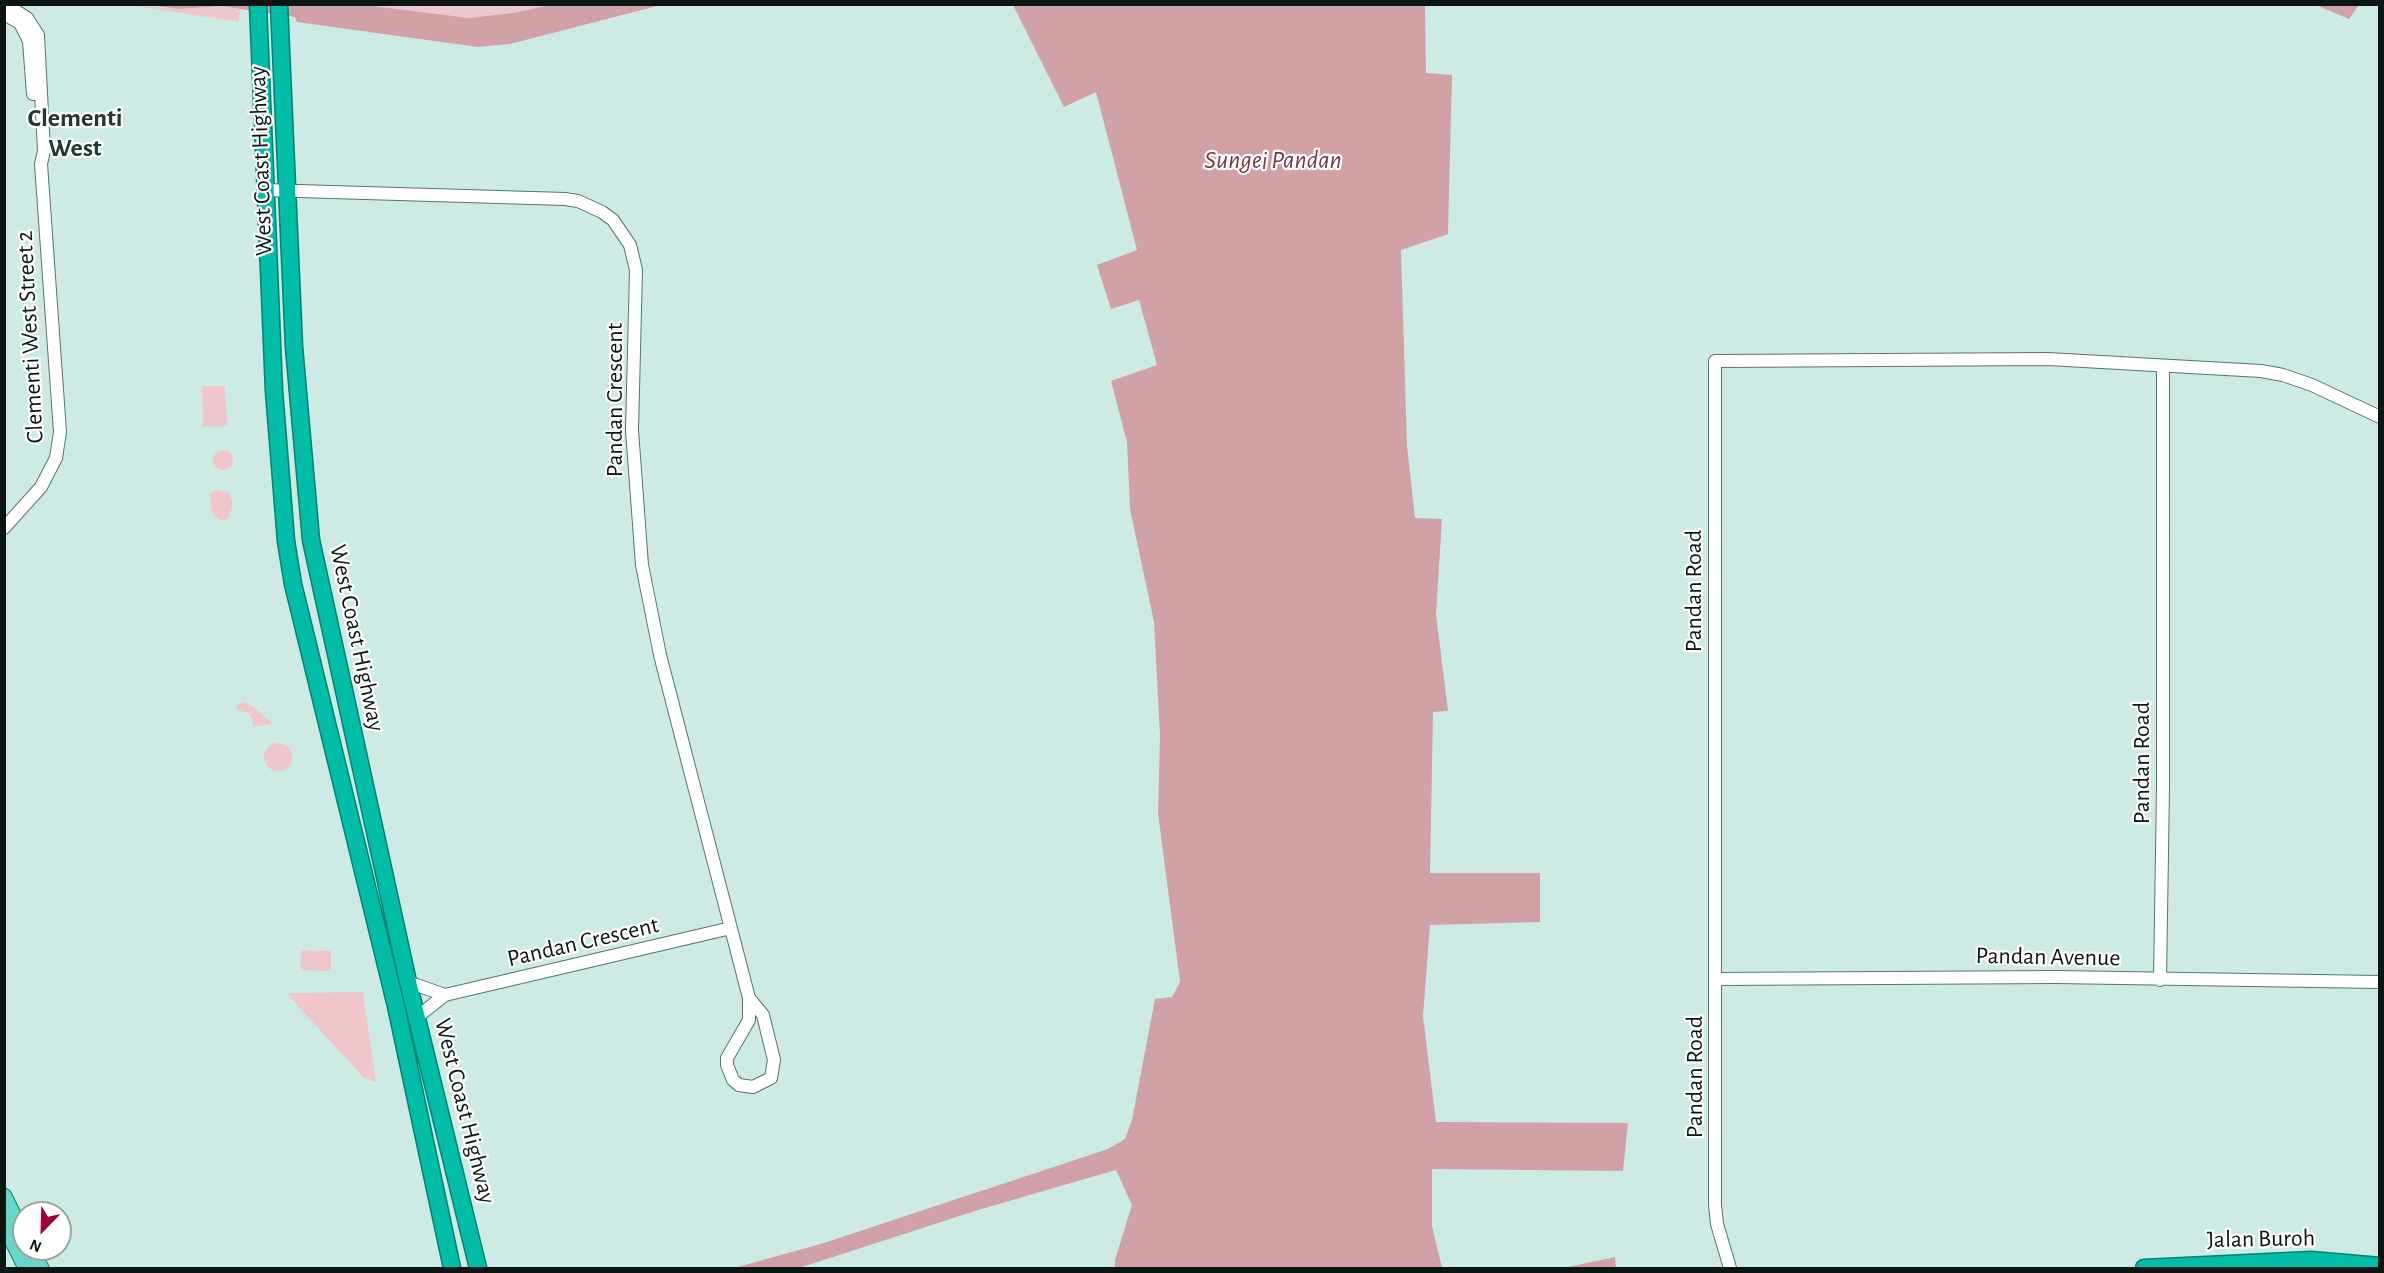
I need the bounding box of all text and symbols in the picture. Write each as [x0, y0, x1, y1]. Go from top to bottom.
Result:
street label: West Coast Highway [243, 66, 279, 256]
district label: Clementi West [27, 102, 123, 164]
water label: Sungei Pandan [1204, 144, 1342, 176]
street label: Clementi West Street 2 [10, 230, 50, 444]
street label: Pandan Crescent [601, 323, 629, 477]
street label: Pandan Road [1680, 530, 1708, 652]
street label: West Coast Highway [323, 542, 391, 734]
street label: Pandan Road [2128, 702, 2156, 824]
street label: Pandan Crescent [504, 911, 662, 973]
street label: Pandan Avenue [1975, 941, 2121, 973]
street label: West Coast Highway [428, 1015, 502, 1207]
street label: Pandan Road [1681, 1016, 1709, 1138]
north arrow [12, 1201, 72, 1261]
street label: Jalan Buroh [2207, 1224, 2315, 1254]
text: N [28, 1236, 44, 1255]

